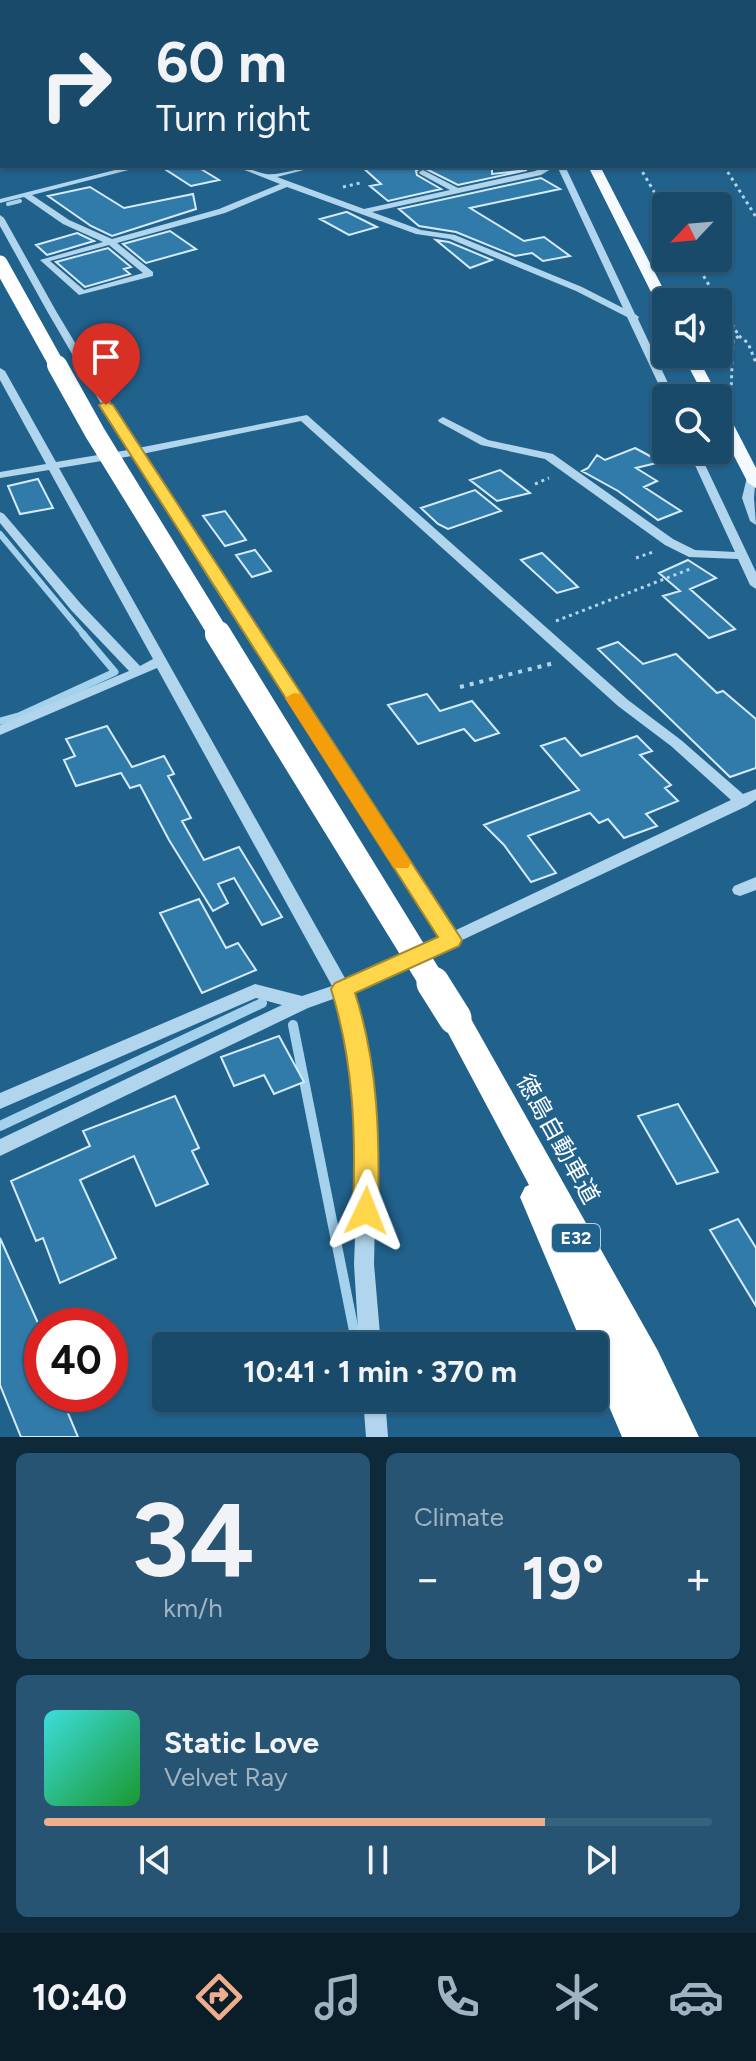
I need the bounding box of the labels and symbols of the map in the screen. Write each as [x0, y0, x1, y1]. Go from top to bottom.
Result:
north arrow [652, 192, 732, 272]
pin [72, 323, 140, 405]
street label: 徳島自動車道 [511, 1069, 606, 1209]
position arrow [324, 1169, 408, 1253]
road number: E32 [552, 1224, 600, 1252]
speed limit sign: 40 [24, 1308, 128, 1412]

